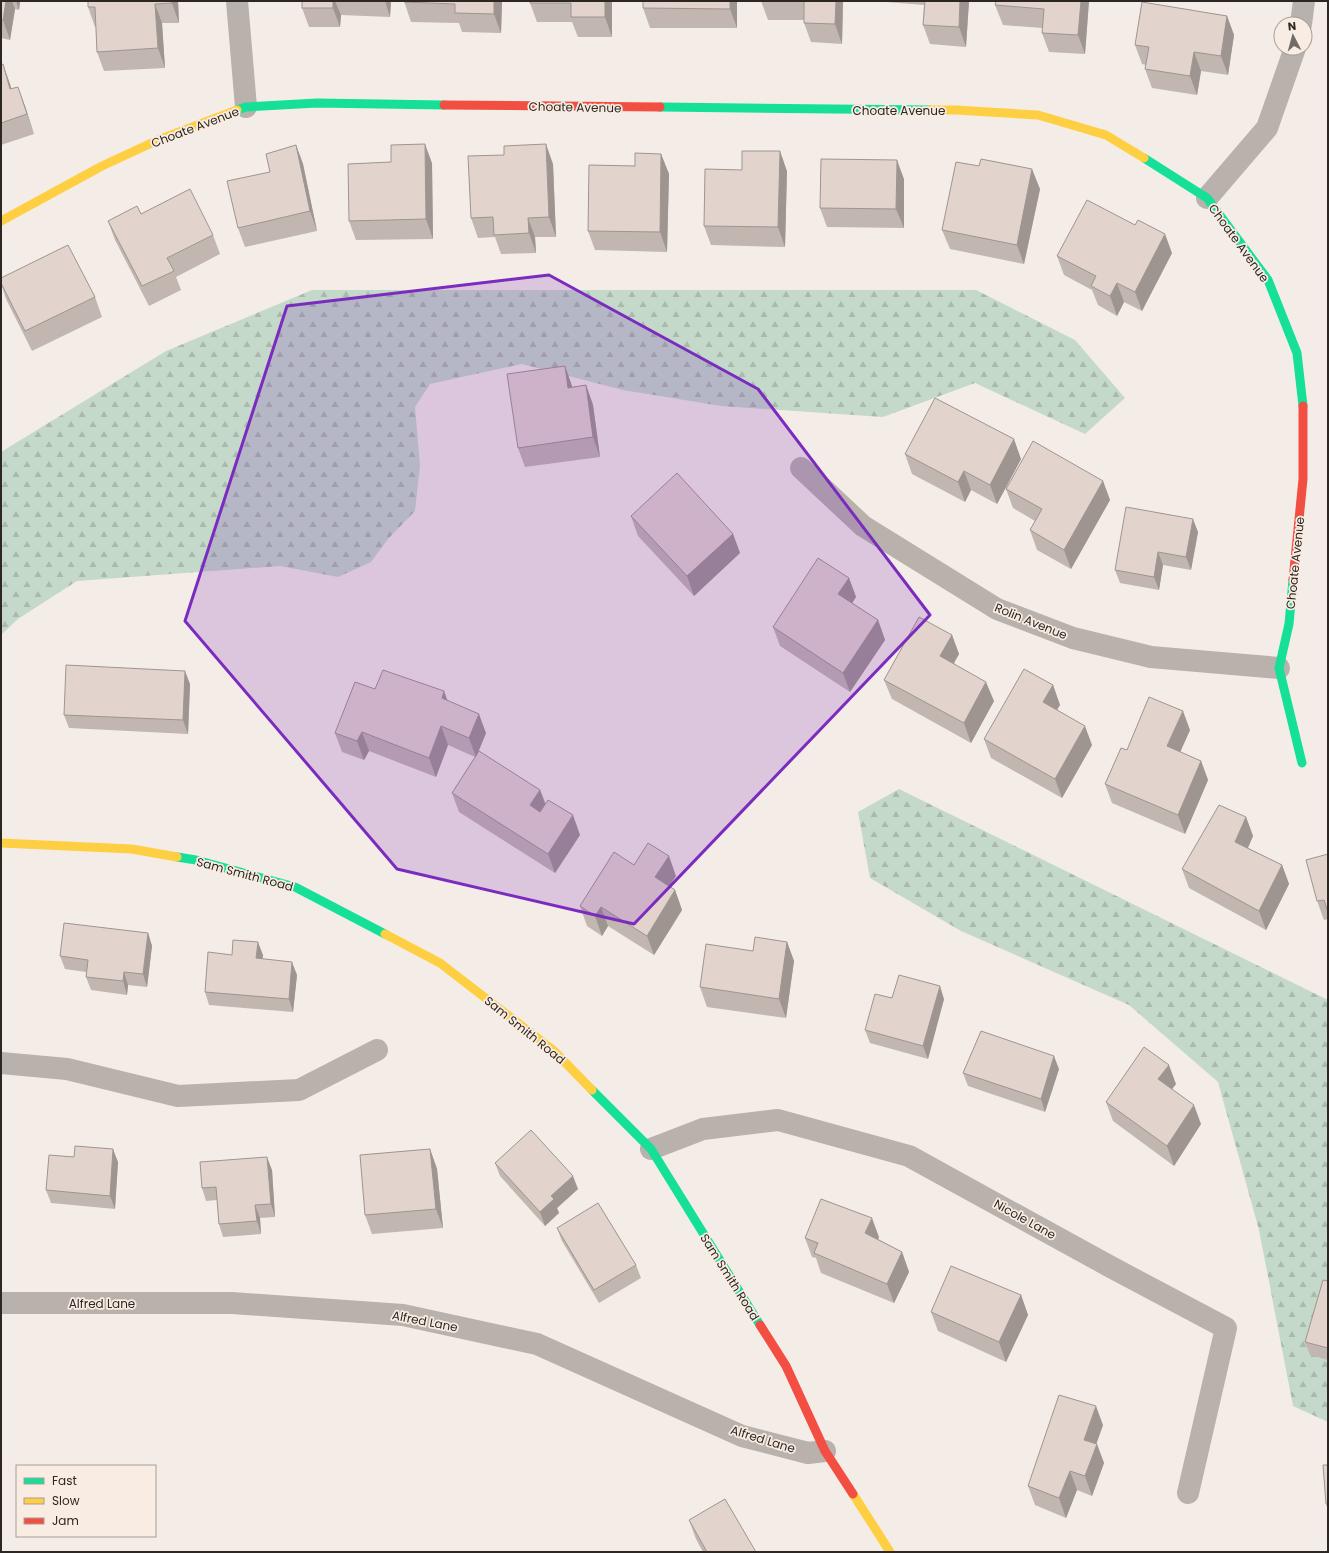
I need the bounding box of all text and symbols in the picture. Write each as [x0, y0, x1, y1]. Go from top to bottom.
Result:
north arrow [1273, 16, 1313, 56]
text: N [1287, 18, 1297, 34]
street label: Choate Avenue [528, 98, 622, 116]
street label: Choate Avenue [149, 102, 241, 152]
street label: Choate Avenue [853, 102, 945, 119]
street label: Choate Avenue [1205, 200, 1273, 286]
street label: Choate Avenue [1282, 516, 1308, 610]
street label: Rolin Avenue [992, 599, 1070, 643]
street label: Sam Smith Road [195, 853, 295, 895]
street label: Sam Smith Road [481, 992, 569, 1068]
street label: Nicole Lane [991, 1195, 1059, 1243]
street label: Sam Smith Road [696, 1230, 764, 1324]
street label: Alfred Lane [69, 1295, 135, 1312]
street label: Alfred Lane [391, 1306, 459, 1336]
street label: Alfred Lane [729, 1421, 797, 1457]
legend [16, 1465, 156, 1537]
text: Fast [52, 1472, 77, 1489]
text: Slow [52, 1492, 80, 1509]
text: Jam [52, 1512, 79, 1529]

